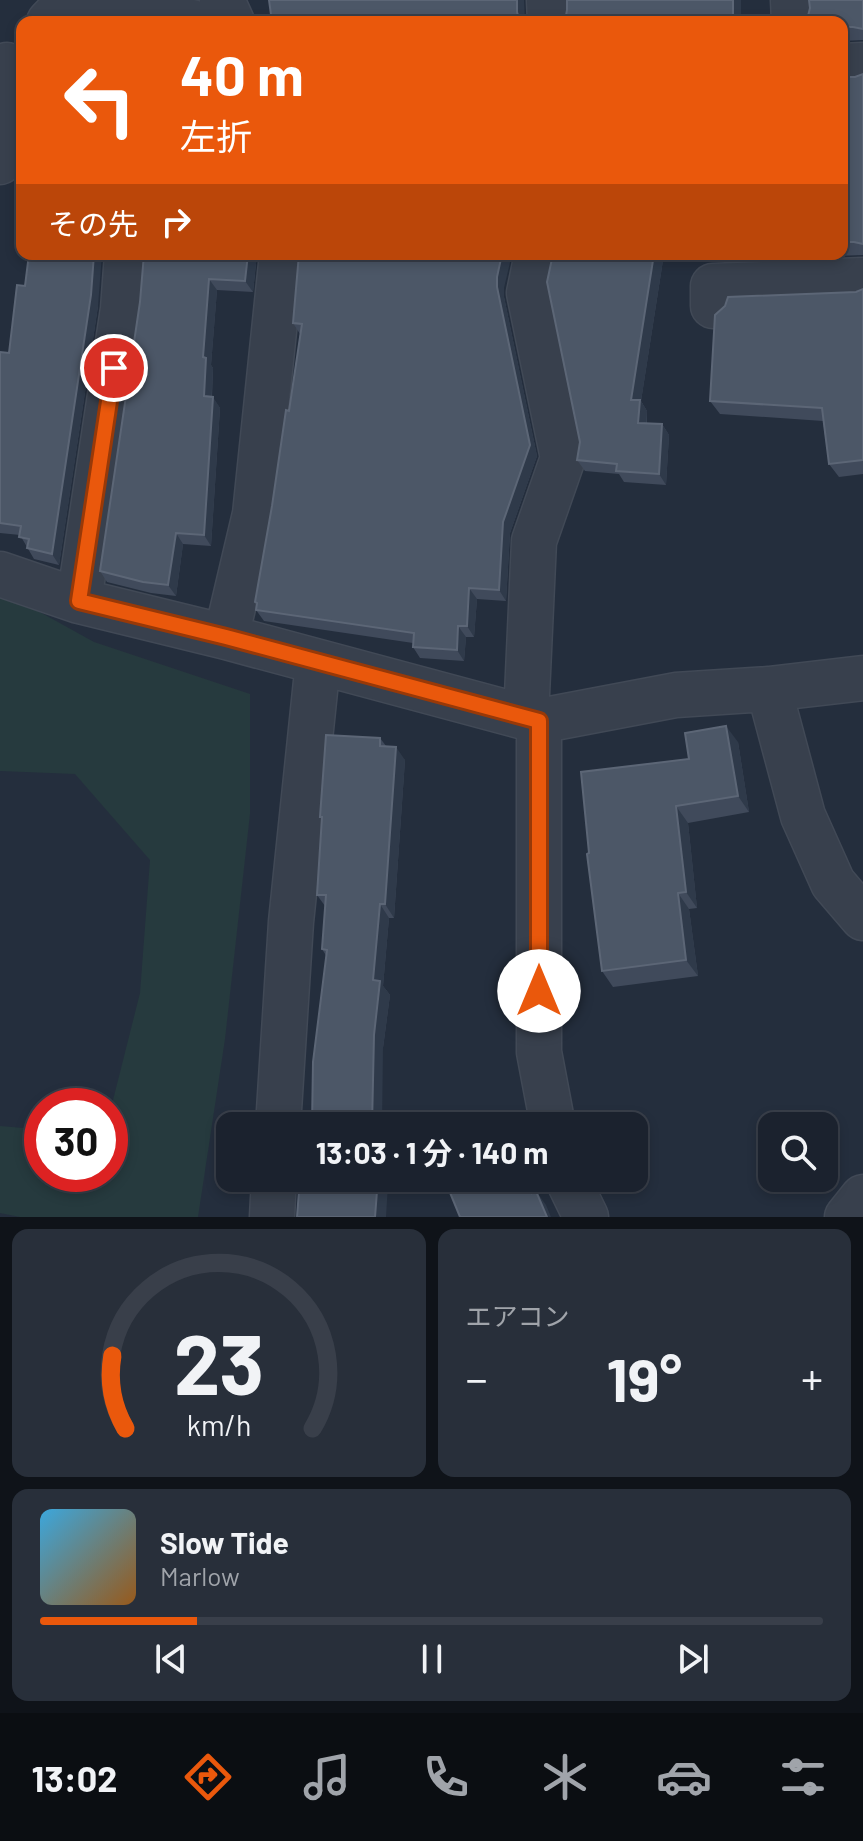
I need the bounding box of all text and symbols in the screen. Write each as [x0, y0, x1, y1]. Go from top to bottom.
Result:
text: 40 m [180, 40, 304, 107]
icon: left [48, 48, 152, 152]
text: 左折 [180, 114, 252, 157]
icon: right [154, 200, 198, 244]
text: その先 [48, 205, 138, 241]
pin [80, 334, 148, 402]
icon: arrive [92, 346, 136, 390]
position arrow [497, 949, 581, 1033]
speed limit sign: 30 [24, 1088, 128, 1192]
map controls [758, 1112, 838, 1192]
button: search [758, 1112, 838, 1192]
text: 13:03 · 1 分 · 140 m [316, 1134, 548, 1170]
text: エアコン [466, 1300, 570, 1331]
text: 23 [174, 1312, 264, 1412]
text: 19° [606, 1342, 682, 1414]
text: − [466, 1351, 488, 1404]
text: + [801, 1351, 823, 1404]
text: km/h [186, 1407, 251, 1442]
text: Slow Tide [160, 1524, 289, 1560]
text: Marlow [160, 1560, 240, 1591]
icon: previous [149, 1637, 193, 1681]
icon: pause [410, 1637, 454, 1681]
icon: next [671, 1637, 715, 1681]
icon: directions [180, 1749, 236, 1805]
icon: music [299, 1749, 355, 1805]
icon: phone [418, 1749, 474, 1805]
icon: climate [537, 1749, 593, 1805]
icon: car [656, 1749, 712, 1805]
icon: filters [775, 1749, 831, 1805]
text: 13:02 [32, 1756, 117, 1799]

